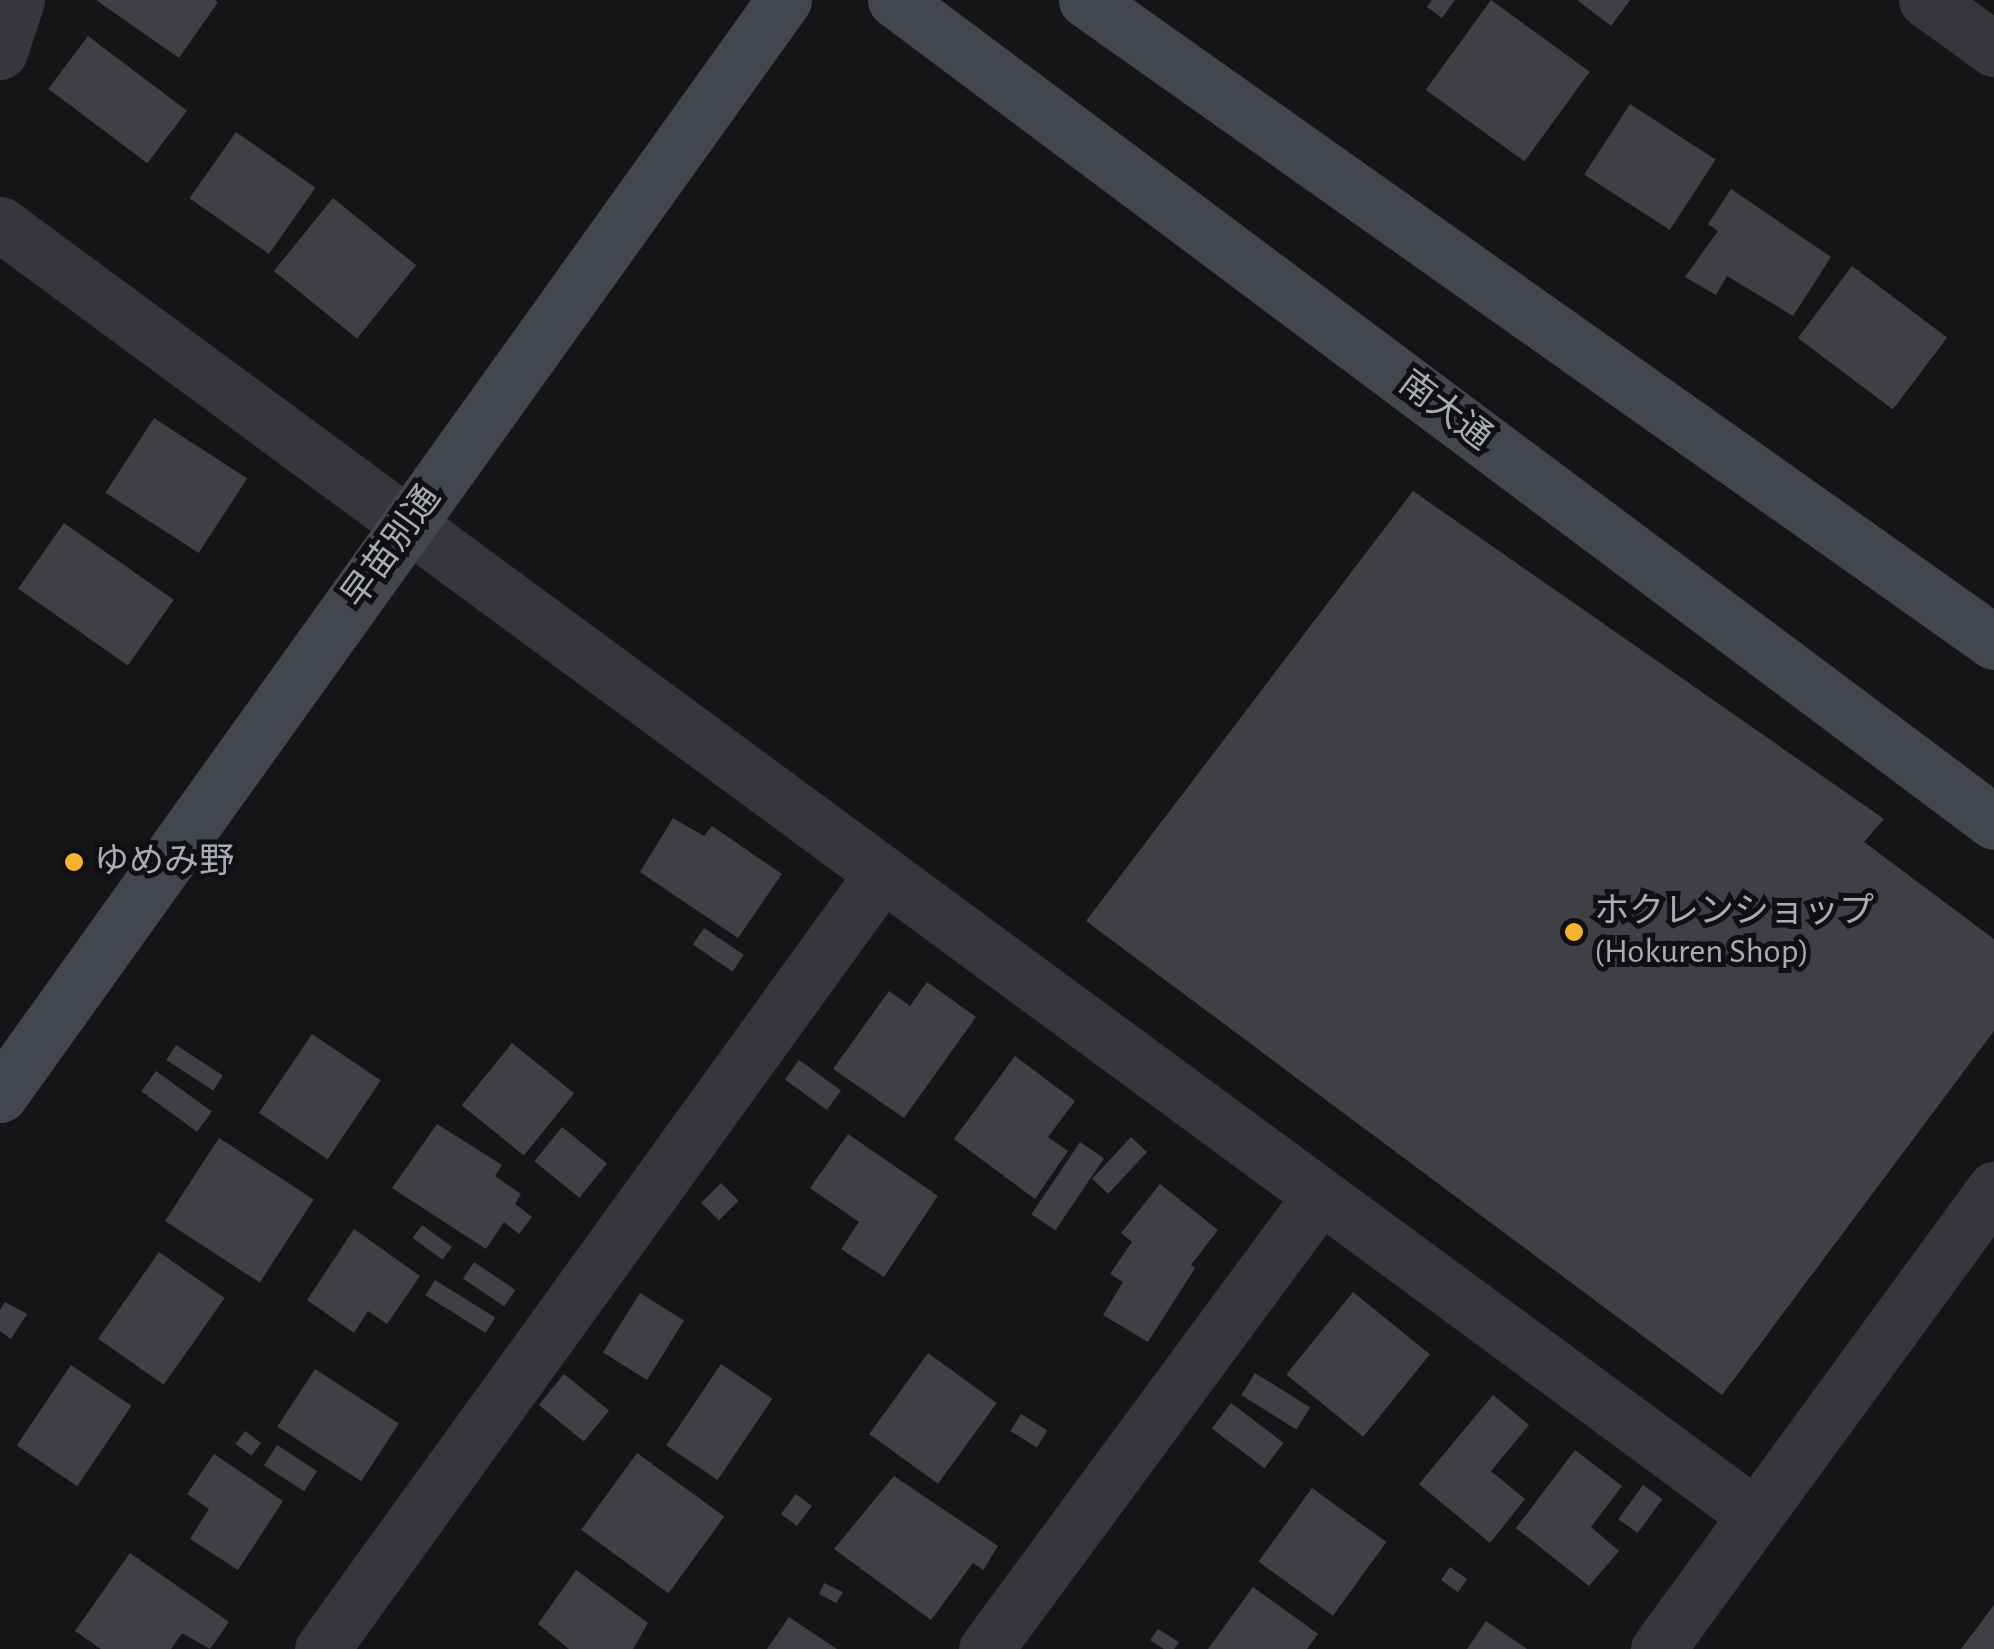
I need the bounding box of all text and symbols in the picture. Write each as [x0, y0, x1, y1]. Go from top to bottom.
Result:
street label: 南大通 [1390, 363, 1500, 459]
street label: 早苗別通 [334, 478, 450, 616]
place label: ゆめみ野 [94, 841, 234, 883]
marker: ゆめみ野 [63, 851, 85, 873]
place label: ホクレンショップ (Hokuren Shop) [1594, 891, 1874, 973]
marker: ホクレンショップ (Hokuren Shop) [1563, 921, 1585, 943]

